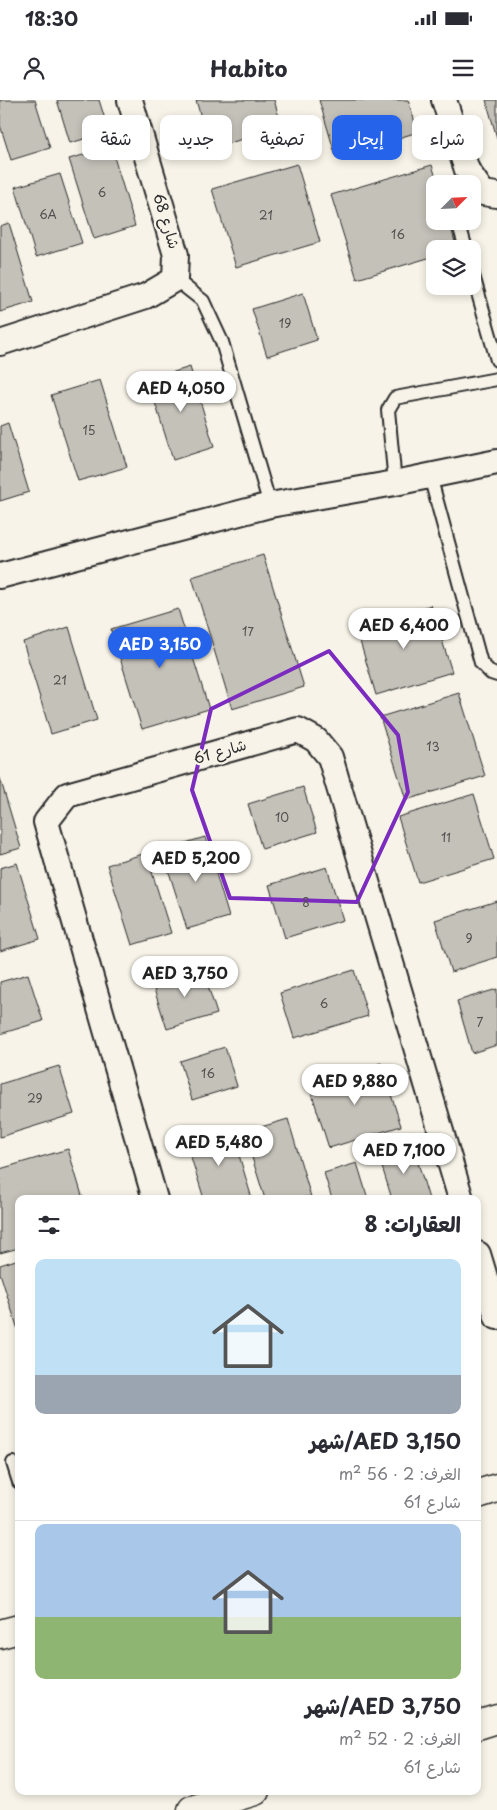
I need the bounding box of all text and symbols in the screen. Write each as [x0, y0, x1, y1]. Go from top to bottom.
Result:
text: 18:30 [25, 4, 78, 32]
text: Habito [210, 51, 287, 84]
icon: person [20, 54, 48, 82]
icon: menu [449, 54, 477, 82]
chip: شقة [82, 115, 150, 160]
chip: جديد [160, 115, 232, 160]
chip: تصفية [242, 115, 322, 160]
chip: إيجار [332, 115, 402, 160]
chip: شراء [412, 115, 483, 160]
north arrow [426, 175, 481, 230]
map controls [426, 175, 481, 295]
house number: 6 [98, 183, 106, 201]
street label: شارع 68 [148, 190, 187, 251]
house number: 6A [39, 205, 57, 223]
house number: 21 [259, 206, 273, 224]
house number: 16 [391, 225, 405, 243]
button: layers [426, 240, 481, 295]
house number: 19 [279, 314, 291, 332]
pin: AED 4,050 [124, 370, 238, 413]
text: AED 4,050 [137, 375, 225, 399]
house number: 15 [82, 421, 96, 439]
pin: AED 6,400 [347, 608, 461, 650]
text: AED 6,400 [359, 612, 449, 636]
house number: 17 [242, 622, 254, 640]
pin: AED 3,150 [103, 626, 217, 669]
text: AED 3,150 [119, 631, 201, 655]
house number: 21 [53, 671, 67, 689]
street label: شارع 61 [190, 732, 249, 769]
house number: 13 [426, 737, 440, 755]
house number: 10 [275, 808, 289, 826]
house number: 11 [441, 828, 451, 846]
pin: AED 5,200 [139, 840, 253, 883]
text: AED 5,200 [152, 845, 240, 869]
house number: 8 [302, 893, 310, 911]
house number: 9 [465, 929, 473, 947]
pin: AED 3,750 [128, 956, 242, 998]
text: AED 3,750 [142, 960, 228, 984]
house number: 6 [320, 994, 328, 1012]
house number: 7 [477, 1013, 484, 1031]
house number: 16 [201, 1064, 215, 1082]
pin: AED 9,880 [298, 1064, 412, 1106]
text: AED 9,880 [313, 1068, 397, 1092]
house number: 29 [27, 1089, 43, 1107]
pin: AED 5,480 [162, 1124, 276, 1167]
text: AED 5,480 [175, 1129, 263, 1153]
pin: AED 7,100 [347, 1132, 461, 1175]
text: AED 7,100 [363, 1137, 445, 1161]
text: العقارات: 8 [365, 1207, 461, 1239]
icon: filters [35, 1211, 63, 1239]
icon: home [203, 1291, 293, 1381]
text: AED 3,150/شهر [309, 1424, 461, 1456]
text: الغرف: 2 · 56 m² [339, 1461, 461, 1485]
text: شارع 61 [403, 1489, 461, 1513]
icon: home [203, 1557, 293, 1647]
text: AED 3,750/شهر [305, 1689, 461, 1721]
text: الغرف: 2 · 52 m² [339, 1726, 461, 1750]
text: شارع 61 [403, 1754, 461, 1778]

